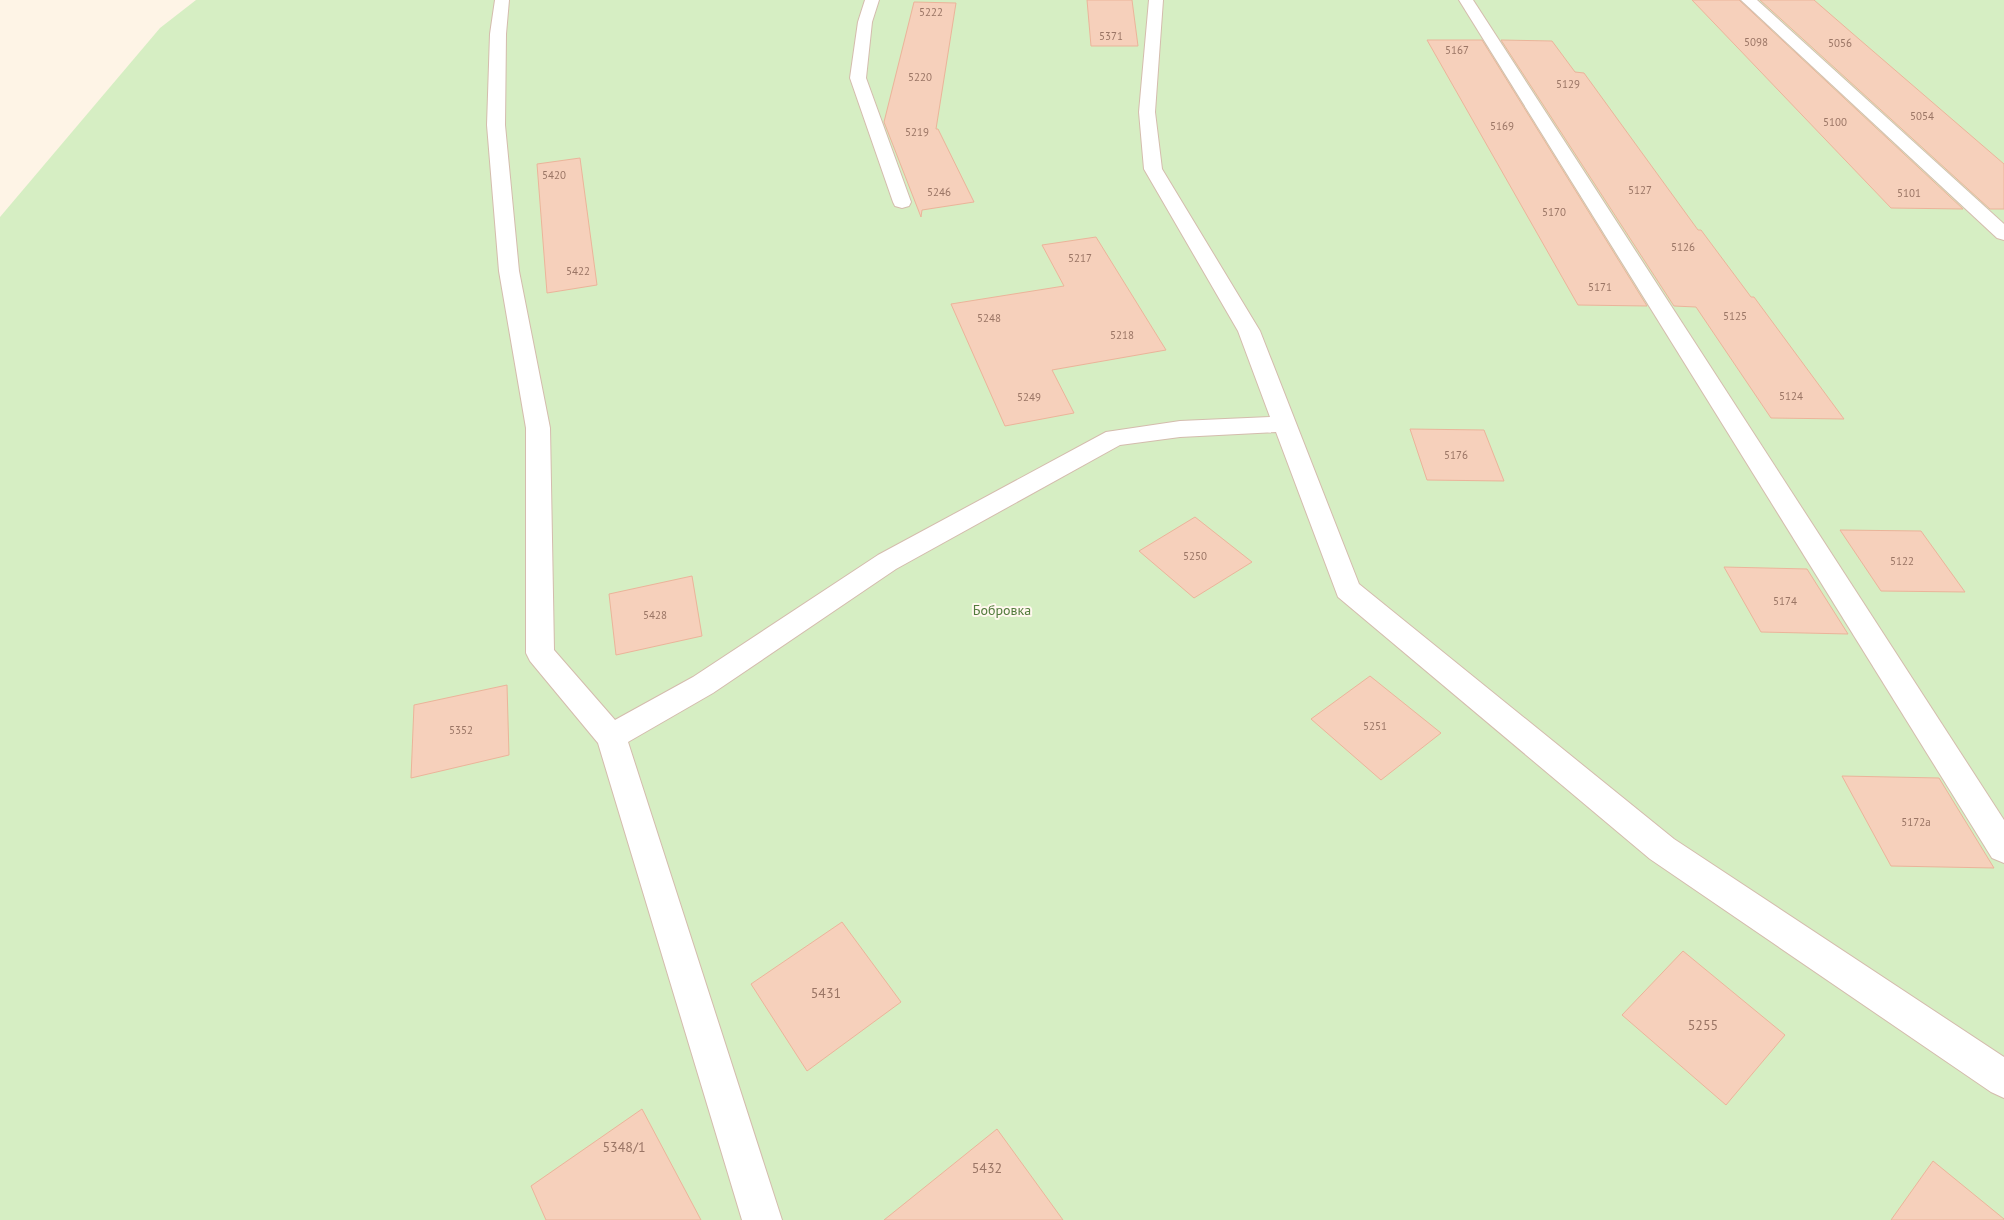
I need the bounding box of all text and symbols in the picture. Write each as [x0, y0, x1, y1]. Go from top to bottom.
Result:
house number: 5222 [919, 5, 943, 19]
house number: 5371 [1099, 29, 1123, 43]
house number: 5098 [1744, 35, 1768, 49]
house number: 5056 [1828, 36, 1852, 50]
house number: 5167 [1445, 43, 1469, 57]
house number: 5220 [908, 70, 932, 84]
house number: 5129 [1556, 77, 1580, 91]
house number: 5054 [1910, 109, 1934, 123]
house number: 5100 [1823, 115, 1847, 129]
house number: 5169 [1490, 119, 1514, 133]
house number: 5219 [905, 125, 929, 139]
house number: 5420 [542, 168, 566, 182]
house number: 5127 [1628, 183, 1652, 197]
house number: 5246 [927, 185, 951, 199]
house number: 5101 [1897, 186, 1921, 200]
house number: 5170 [1542, 205, 1566, 219]
house number: 5126 [1671, 240, 1695, 254]
house number: 5217 [1068, 251, 1092, 265]
house number: 5422 [566, 264, 590, 278]
house number: 5171 [1588, 280, 1612, 294]
house number: 5125 [1723, 309, 1747, 323]
house number: 5248 [977, 311, 1001, 325]
house number: 5218 [1110, 328, 1134, 342]
house number: 5124 [1779, 389, 1803, 403]
house number: 5249 [1017, 390, 1041, 404]
house number: 5176 [1444, 448, 1468, 462]
house number: 5250 [1183, 549, 1207, 563]
house number: 5122 [1890, 554, 1914, 568]
house number: 5174 [1773, 594, 1797, 608]
park label: Бобровка [973, 601, 1031, 619]
house number: 5428 [643, 608, 667, 622]
house number: 5251 [1363, 719, 1387, 733]
house number: 5352 [449, 723, 473, 737]
house number: 5172а [1901, 815, 1931, 829]
house number: 5431 [811, 984, 841, 1002]
house number: 5255 [1688, 1016, 1718, 1034]
house number: 5348/1 [602, 1138, 646, 1156]
house number: 5432 [972, 1159, 1002, 1177]

